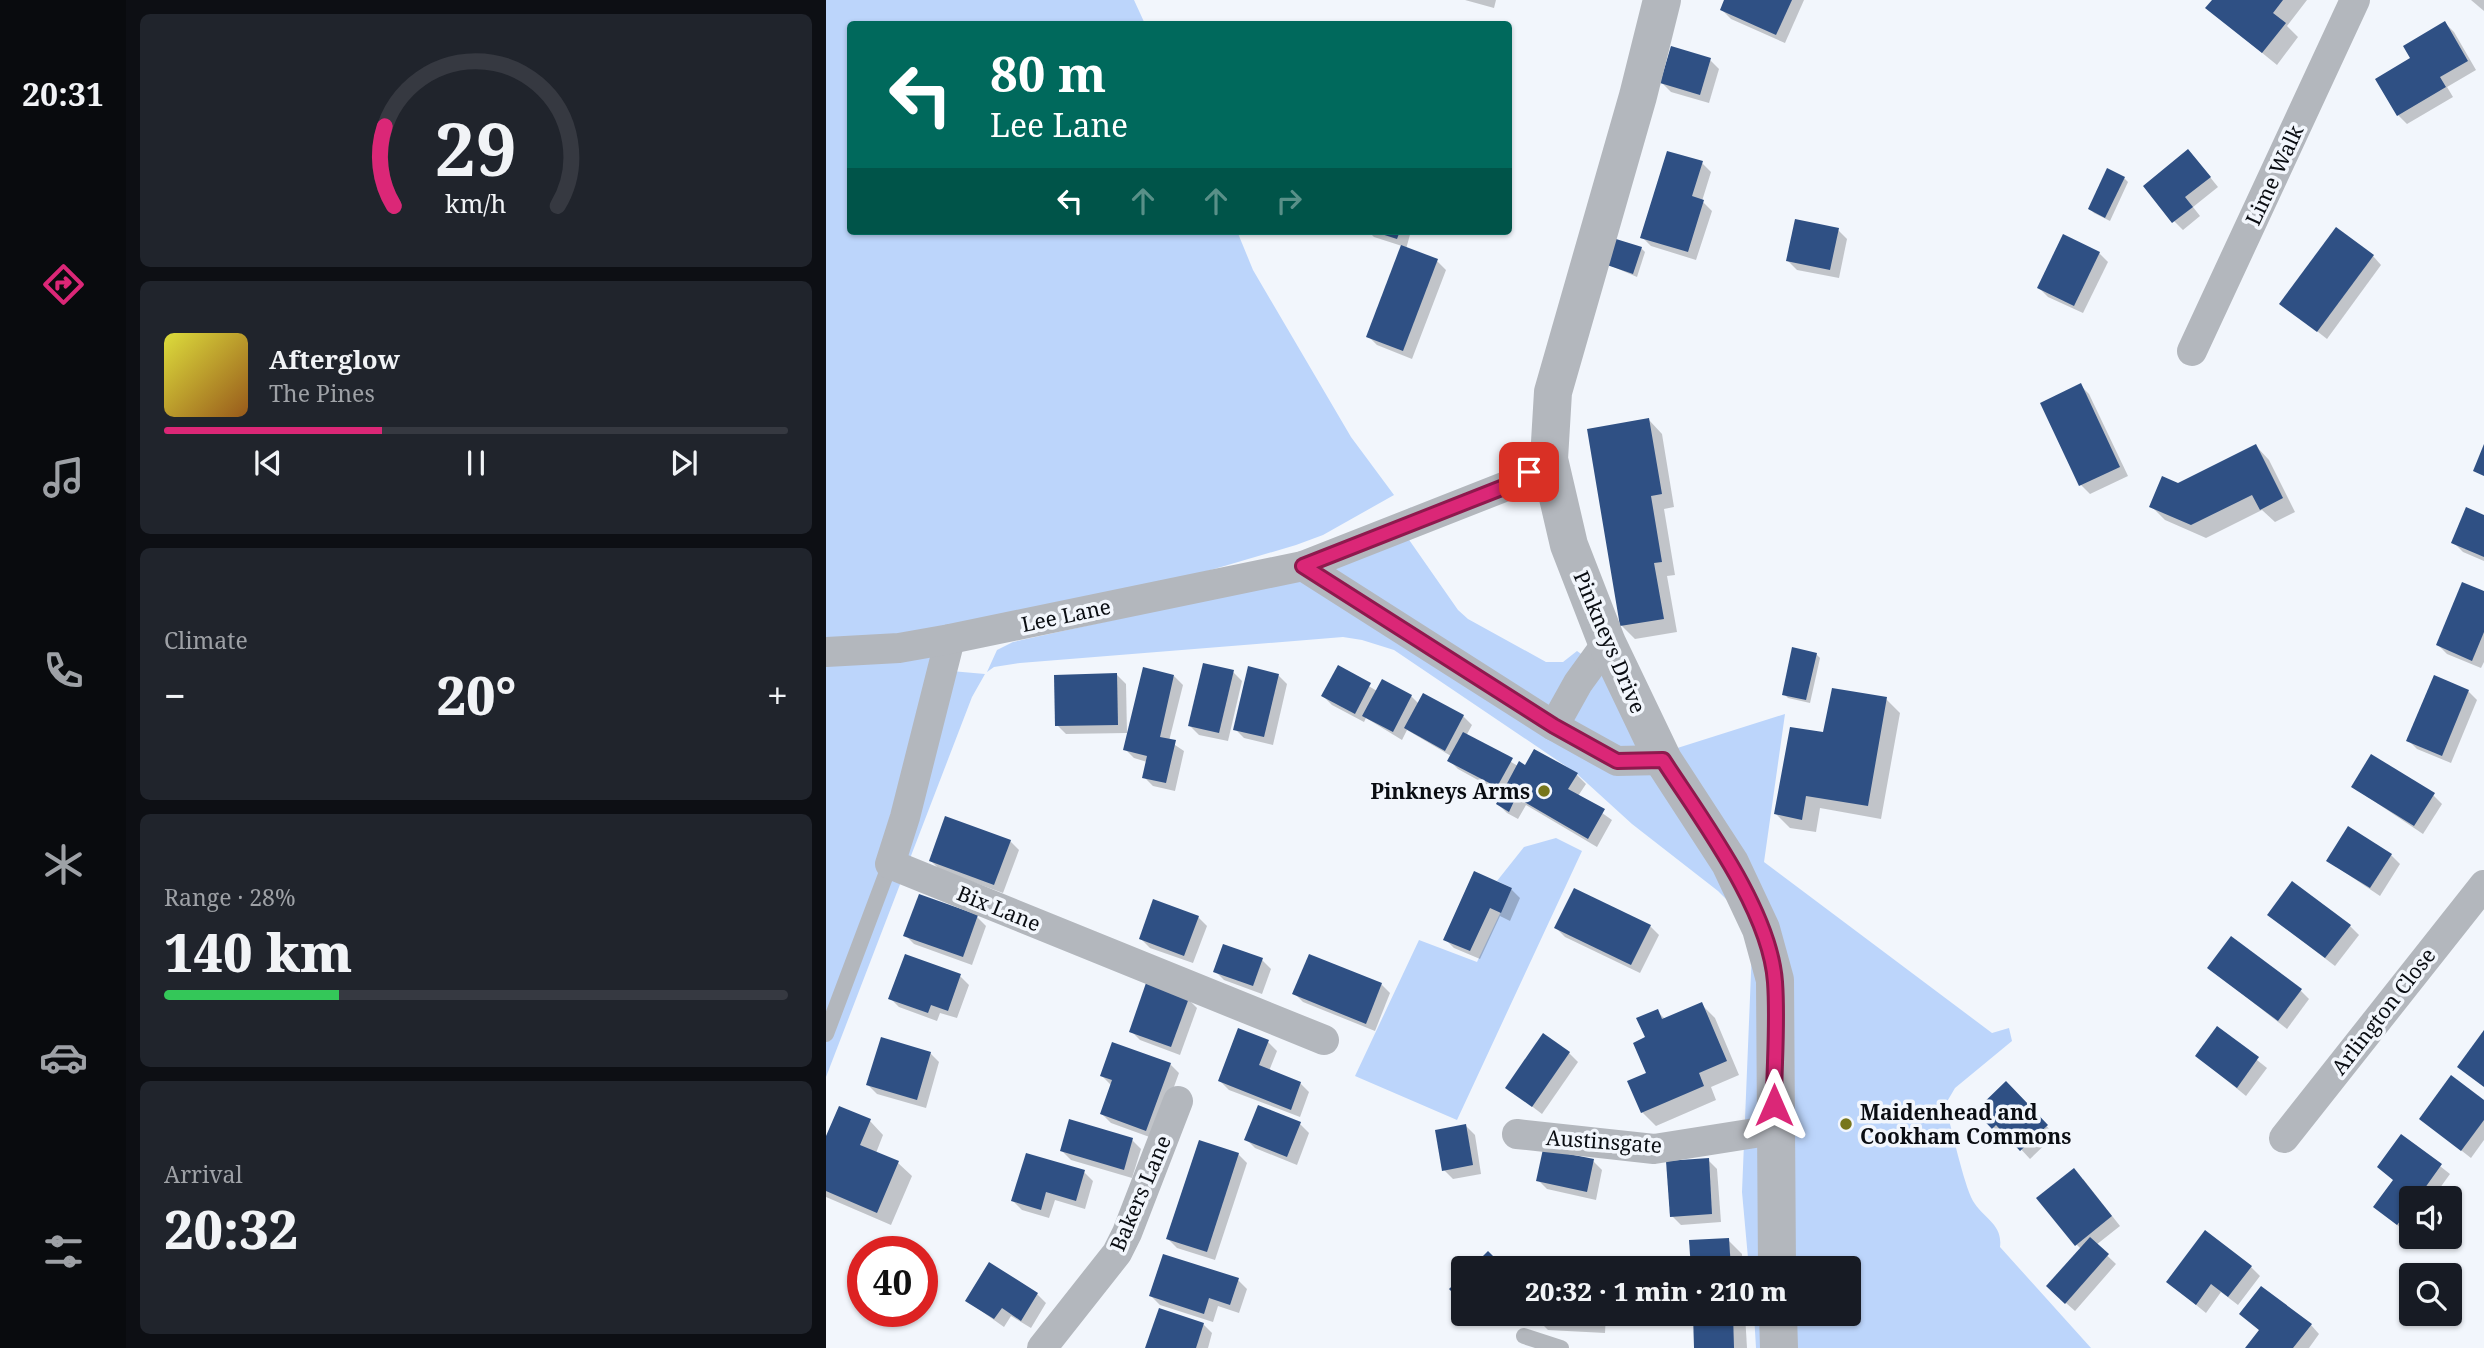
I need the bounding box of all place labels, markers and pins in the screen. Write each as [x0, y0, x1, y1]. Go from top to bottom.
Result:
pin [1499, 442, 1559, 502]
place label: Pinkneys Arms [1370, 777, 1530, 805]
marker: Pinkneys Arms [1536, 783, 1552, 799]
place label: Maidenhead and Cookham Commons [1860, 1098, 2071, 1150]
marker: Maidenhead and Cookham Commons [1838, 1116, 1854, 1132]

